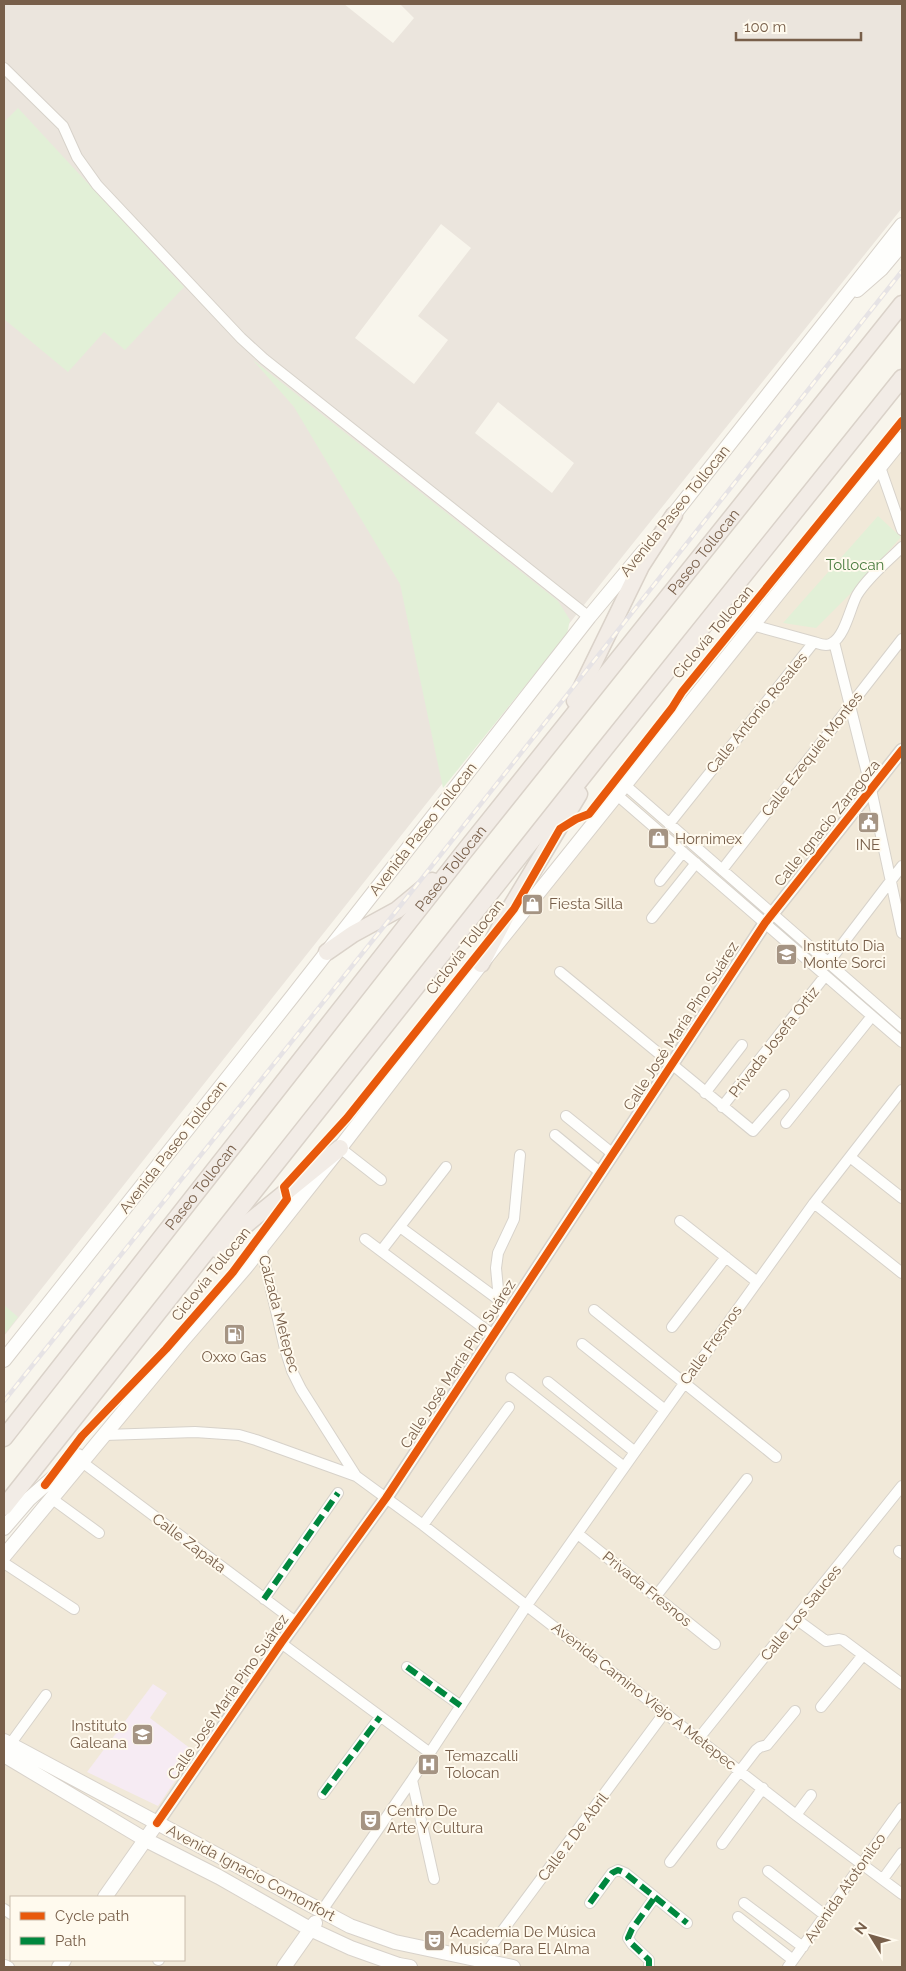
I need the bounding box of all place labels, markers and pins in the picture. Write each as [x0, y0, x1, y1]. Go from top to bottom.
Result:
public building icon: INE [856, 810, 880, 834]
shop icon: Hornimex [647, 827, 671, 851]
place label: Hornimex [675, 830, 742, 848]
place label: INE [856, 836, 880, 854]
shop icon: Fiesta Silla [521, 892, 545, 916]
place label: Fiesta Silla [549, 895, 623, 913]
place label: Instituto Dia Monte Sorci [803, 937, 886, 972]
school or university icon: Instituto Dia Monte Sorci [775, 943, 799, 967]
fuel station icon: Oxxo Gas [222, 1322, 246, 1346]
place label: Oxxo Gas [202, 1348, 266, 1366]
place label: Instituto Galeana [70, 1717, 127, 1752]
school or university icon: Instituto Galeana [131, 1723, 155, 1747]
place label: Temazcalli Tolocan [445, 1747, 518, 1782]
hospital icon: Temazcalli Tolocan [417, 1753, 441, 1777]
place label: Centro De Arte Y Cultura [387, 1802, 483, 1837]
theatre icon: Centro De Arte Y Cultura [359, 1808, 383, 1832]
place label: Academia De Música Musica Para El Alma [450, 1923, 596, 1958]
theatre icon: Academia De Música Musica Para El Alma [422, 1929, 446, 1953]

